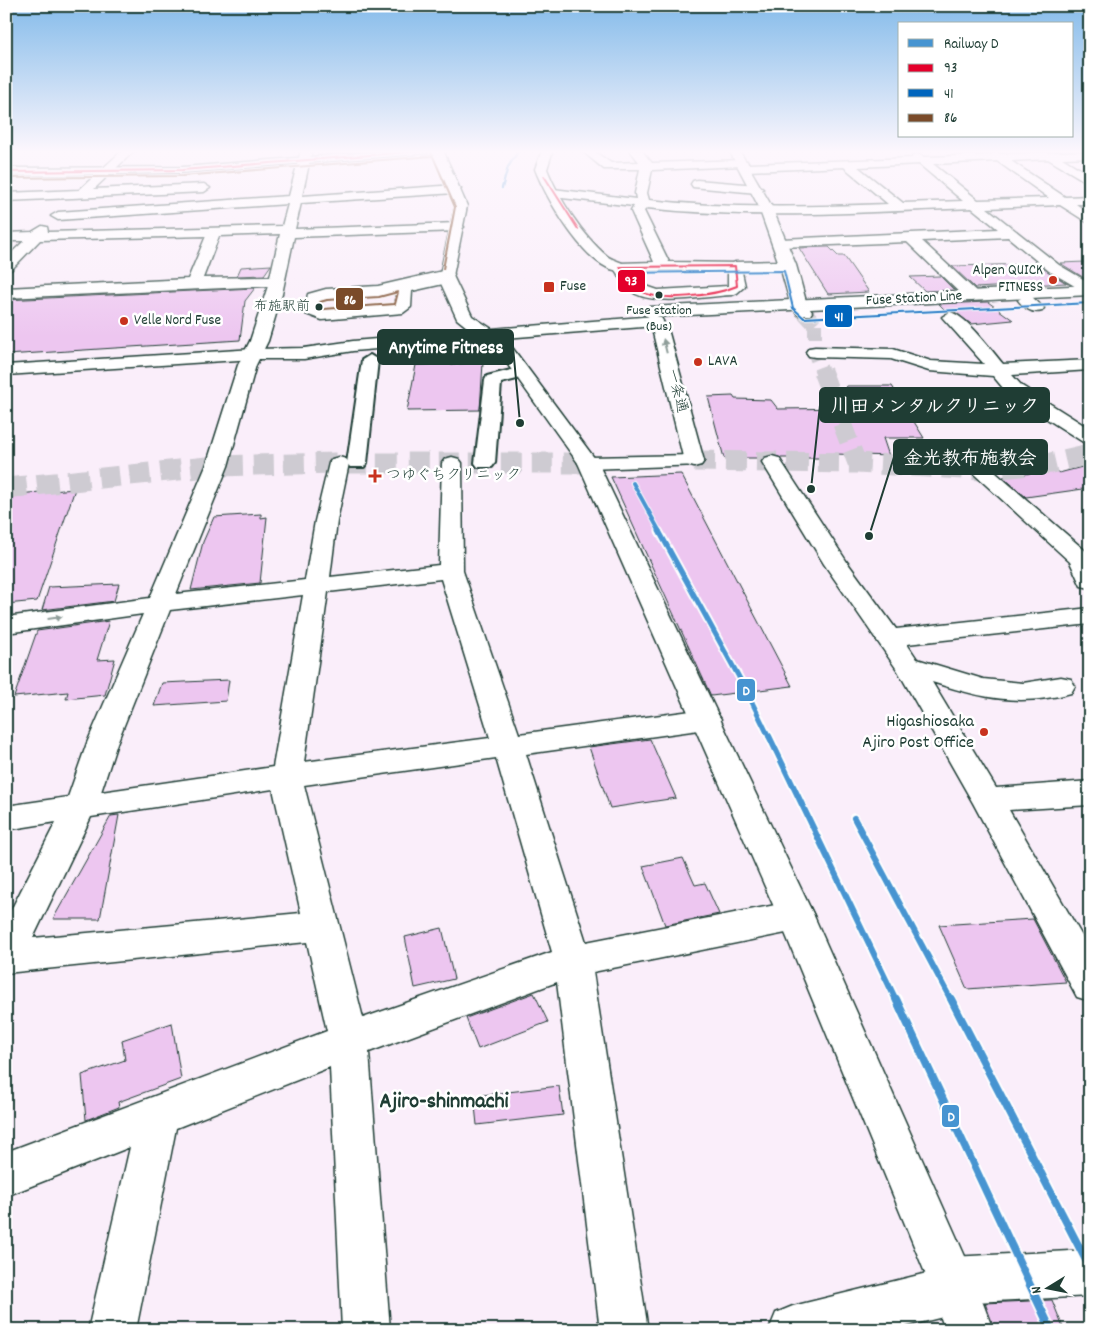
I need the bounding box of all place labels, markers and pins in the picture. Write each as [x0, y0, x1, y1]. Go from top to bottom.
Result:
place label: Alpen QUICK FITNESS [972, 260, 1043, 299]
marker: Alpen QUICK FITNESS [1047, 274, 1059, 286]
place label: Fuse [560, 276, 586, 298]
marker: Fuse [542, 280, 556, 294]
marker: Fuse station (Bus) [654, 290, 664, 300]
place label: 布施駅前 [254, 297, 310, 317]
place label: Fuse station (Bus) [626, 301, 692, 337]
marker: 布施駅前 [314, 302, 324, 312]
place label: Velle Nord Fuse [134, 310, 222, 332]
marker: Velle Nord Fuse [118, 315, 130, 327]
callout: Anytime Fitness [378, 330, 513, 364]
place label: LAVA [708, 351, 738, 373]
marker: LAVA [692, 356, 704, 368]
callout: 川田メンタルクリニック [820, 388, 1049, 422]
callout: 金光教布施教会 [894, 440, 1047, 474]
place label: つゆぐちクリニック [386, 465, 521, 487]
marker: つゆぐちクリニック [368, 469, 382, 483]
place label: Higashiosaka Ajiro Post Office [862, 710, 975, 756]
marker: Higashiosaka Ajiro Post Office [978, 726, 990, 738]

